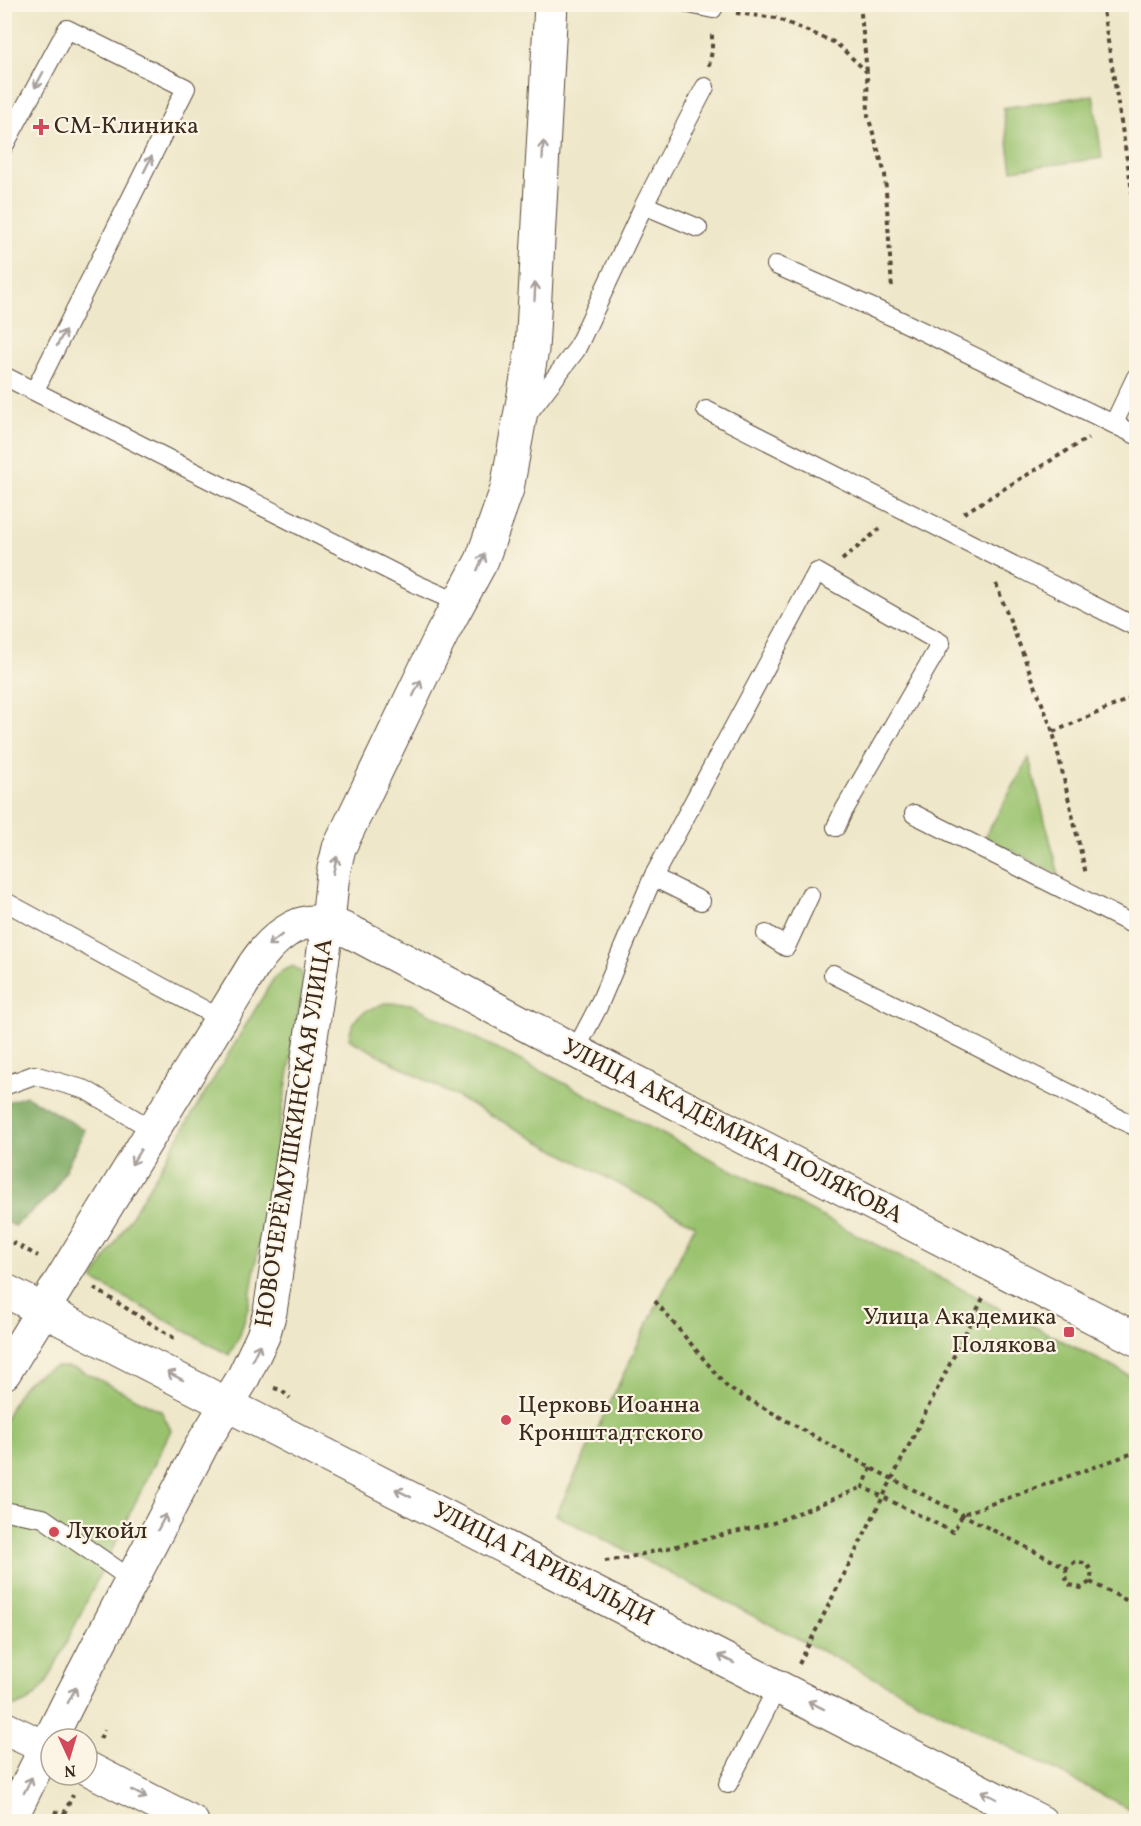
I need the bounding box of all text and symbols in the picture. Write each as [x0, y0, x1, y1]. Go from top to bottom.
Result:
one-way arrow [33, 71, 44, 89]
place label: СМ-Клиника [54, 110, 199, 144]
marker: СМ-Клиника [32, 118, 50, 136]
one-way arrow [538, 141, 549, 161]
one-way arrow [143, 155, 155, 173]
one-way arrow [530, 282, 541, 302]
one-way arrow [56, 329, 67, 347]
one-way arrow [475, 554, 487, 572]
one-way arrow [411, 679, 423, 697]
one-way arrow [330, 856, 342, 875]
one-way arrow [267, 934, 283, 947]
street label: НОВОЧЕРЁМУШКИНСКАЯ УЛИЦА [247, 936, 343, 1330]
street label: УЛИЦА АКАДЕМИКА ПОЛЯКОВА [556, 1031, 909, 1233]
one-way arrow [130, 1148, 142, 1165]
place label: Улица Академика Полякова [863, 1301, 1057, 1363]
marker: Улица Академика Полякова [1062, 1325, 1076, 1339]
one-way arrow [250, 1343, 262, 1361]
one-way arrow [167, 1370, 185, 1382]
place label: Церковь Иоанна Кронштадтского [518, 1389, 704, 1451]
marker: Церковь Иоанна Кронштадтского [499, 1413, 513, 1427]
one-way arrow [394, 1487, 412, 1498]
street label: УЛИЦА ГАРИБАЛЬДИ [426, 1494, 660, 1636]
one-way arrow [156, 1514, 168, 1531]
place label: Лукойл [66, 1515, 147, 1549]
marker: Лукойл [47, 1525, 61, 1539]
one-way arrow [718, 1653, 735, 1665]
one-way arrow [67, 1686, 78, 1704]
one-way arrow [807, 1699, 825, 1711]
north arrow [39, 1727, 99, 1787]
text: N [63, 1759, 76, 1781]
one-way arrow [23, 1776, 34, 1794]
one-way arrow [130, 1789, 148, 1801]
one-way arrow [981, 1789, 999, 1800]

